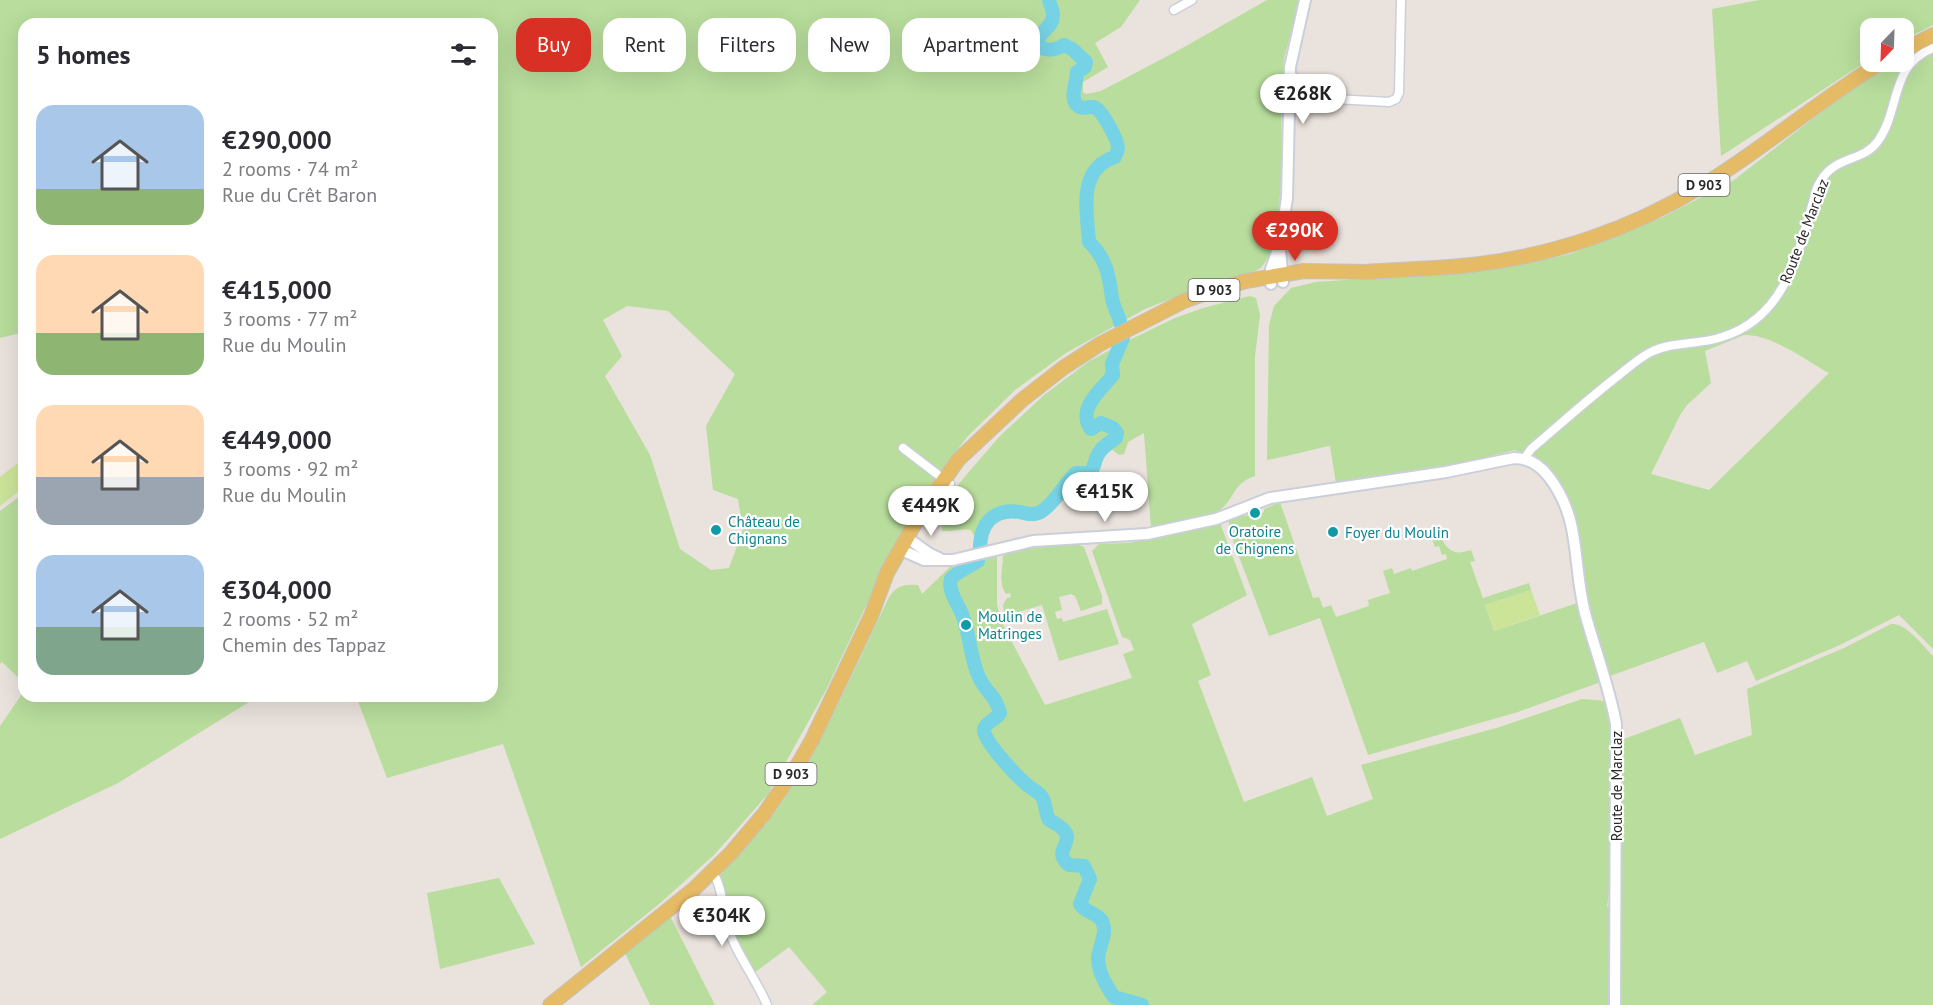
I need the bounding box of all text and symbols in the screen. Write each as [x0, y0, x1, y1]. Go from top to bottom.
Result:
chip: Buy [516, 18, 591, 72]
chip: Rent [603, 18, 686, 72]
chip: Filters [698, 18, 796, 72]
chip: New [808, 18, 890, 72]
chip: Apartment [902, 18, 1040, 72]
north arrow [1860, 18, 1914, 72]
map controls [1860, 18, 1914, 72]
text: 5 homes [36, 38, 131, 71]
icon: filters [447, 38, 480, 71]
pin: €268K [1261, 74, 1345, 125]
text: €268K [1274, 80, 1332, 106]
text: €290,000 [222, 123, 332, 156]
icon: home [84, 129, 156, 201]
text: 2 rooms · 74 m² [222, 156, 358, 182]
road number: D 903 [1678, 174, 1730, 196]
street label: Route de Marclaz [1775, 176, 1833, 286]
text: Rue du Crêt Baron [222, 182, 377, 208]
pin: €290K [1253, 211, 1337, 262]
text: €290K [1266, 217, 1324, 243]
text: €415,000 [222, 273, 332, 306]
icon: home [84, 279, 156, 351]
road number: D 903 [1188, 279, 1240, 301]
text: 3 rooms · 77 m² [222, 306, 357, 332]
text: Rue du Moulin [222, 332, 346, 358]
text: €449,000 [222, 423, 332, 456]
icon: home [84, 429, 156, 501]
text: 3 rooms · 92 m² [222, 456, 358, 482]
pin: €415K [1063, 472, 1147, 523]
text: €415K [1076, 478, 1134, 504]
text: Rue du Moulin [222, 482, 346, 508]
pin: €449K [889, 486, 973, 537]
text: €449K [902, 492, 960, 518]
marker: Oratoire de Chignens [1248, 506, 1262, 520]
place label: Château de Chignans [728, 512, 800, 548]
place label: Oratoire de Chignens [1216, 522, 1294, 558]
marker: Château de Chignans [709, 523, 723, 537]
place label: Foyer du Moulin [1345, 523, 1449, 542]
marker: Foyer du Moulin [1326, 525, 1340, 539]
text: €304,000 [222, 573, 332, 606]
icon: home [84, 579, 156, 651]
text: 2 rooms · 52 m² [222, 606, 358, 632]
place label: Moulin de Matringes [978, 607, 1042, 643]
marker: Moulin de Matringes [959, 618, 973, 632]
text: Chemin des Tappaz [222, 632, 386, 658]
street label: Route de Marclaz [1607, 731, 1626, 841]
road number: D 903 [766, 763, 816, 785]
pin: €304K [680, 896, 764, 947]
text: €304K [693, 902, 751, 928]

